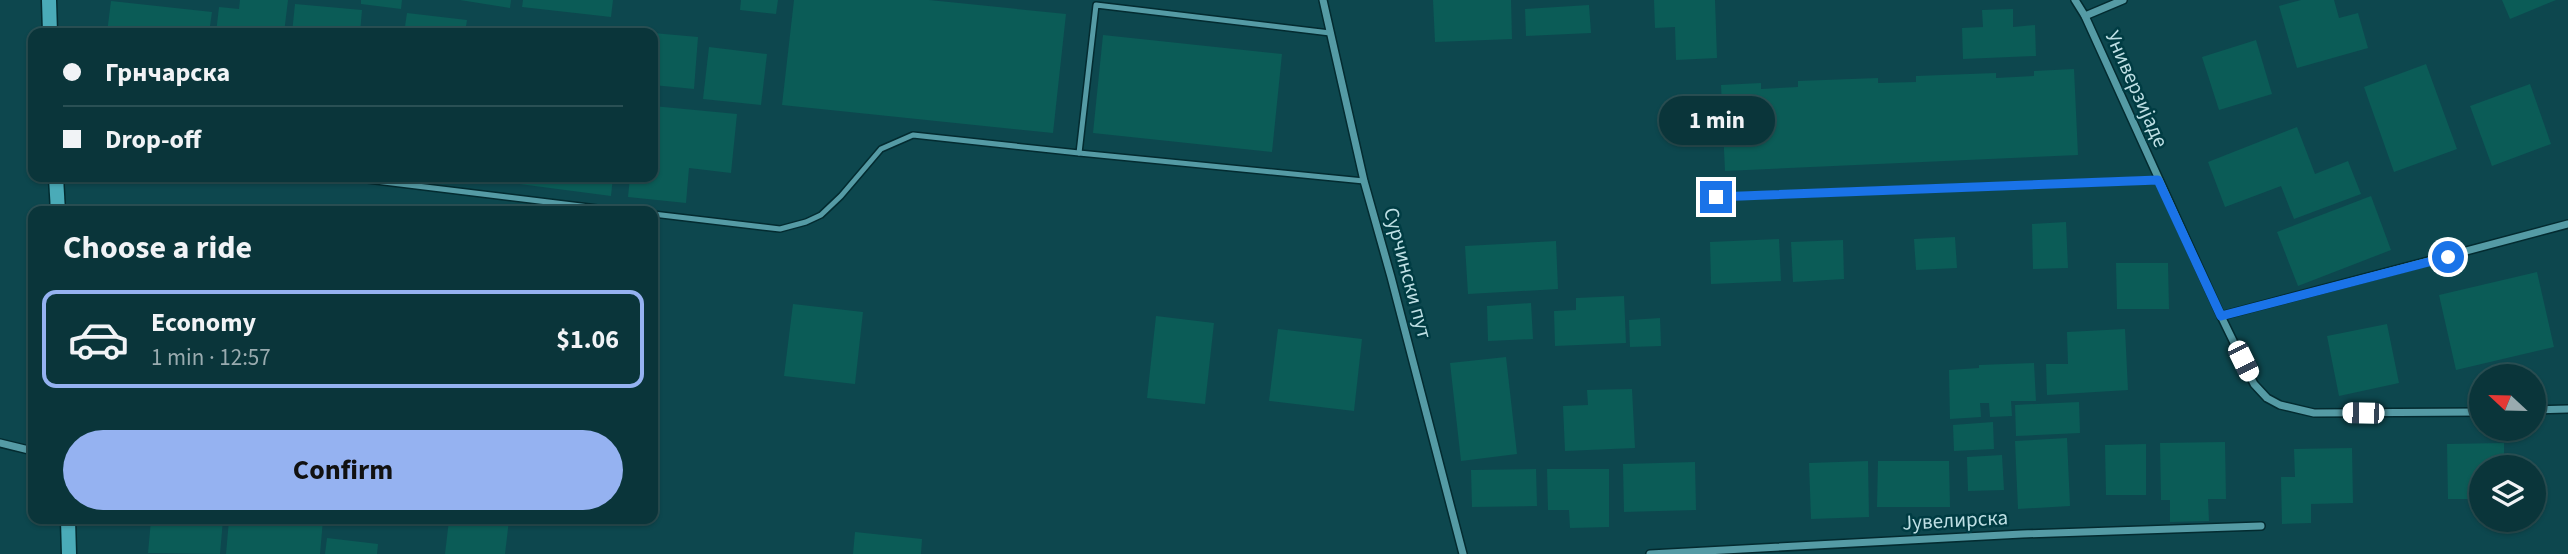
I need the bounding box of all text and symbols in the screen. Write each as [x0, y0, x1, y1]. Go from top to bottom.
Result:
street label: Универзијаде [2098, 26, 2176, 152]
text: Грнчарска [105, 54, 230, 91]
callout: 1 min [1658, 96, 1774, 144]
text: 1 min [1689, 104, 1745, 137]
text: Drop-off [105, 121, 201, 158]
route end [1700, 181, 1732, 213]
street label: Сурчински пут [1376, 204, 1440, 342]
text: Choose a ride [63, 225, 252, 271]
route start [2432, 241, 2464, 273]
text: Economy [151, 304, 256, 341]
icon: car [67, 308, 130, 371]
text: $1.06 [556, 321, 619, 358]
car [2225, 338, 2262, 384]
text: 1 min · 12:57 [151, 341, 271, 374]
north arrow [2469, 364, 2546, 441]
map controls [2469, 364, 2546, 532]
car [2342, 402, 2385, 424]
button: Confirm [63, 430, 623, 510]
button: layers [2469, 455, 2546, 532]
street label: Јувелирска [1901, 502, 2009, 538]

